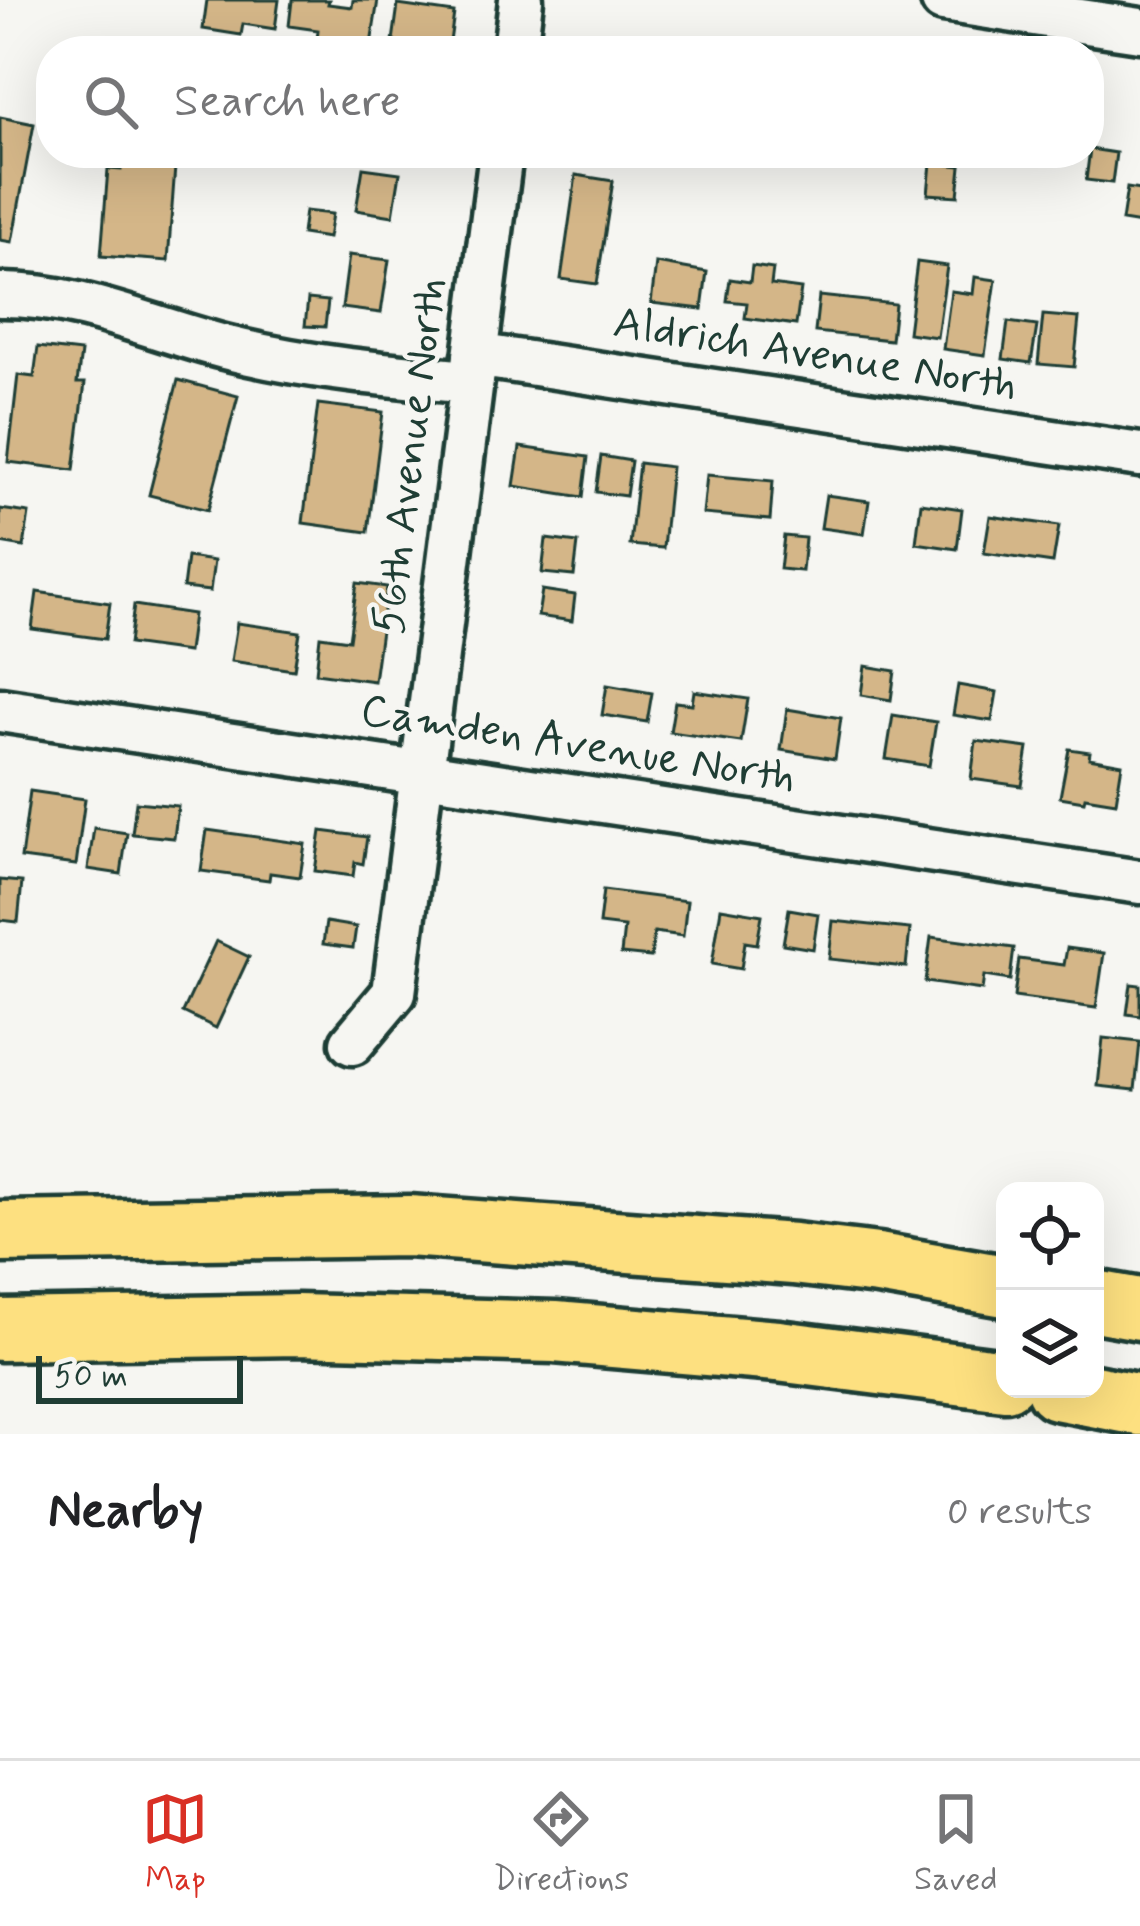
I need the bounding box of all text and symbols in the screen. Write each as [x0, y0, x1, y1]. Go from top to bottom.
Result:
search box [36, 36, 1104, 168]
icon: search [78, 69, 144, 135]
text: Search here [174, 73, 401, 132]
street label: 56th Avenue North [360, 274, 462, 638]
street label: Aldrich Avenue North [609, 294, 1021, 416]
street label: Camden Avenue North [356, 681, 800, 809]
map controls [996, 1182, 1104, 1398]
button: locate [996, 1182, 1104, 1290]
button: layers [996, 1290, 1104, 1398]
scale bar [36, 1350, 243, 1403]
text: 50 m [54, 1355, 128, 1399]
text: Nearby [48, 1479, 203, 1545]
text: 0 results [947, 1487, 1092, 1538]
tab: Map [142, 1786, 208, 1902]
tab: Directions [493, 1786, 629, 1902]
tab: Saved [914, 1786, 998, 1902]

